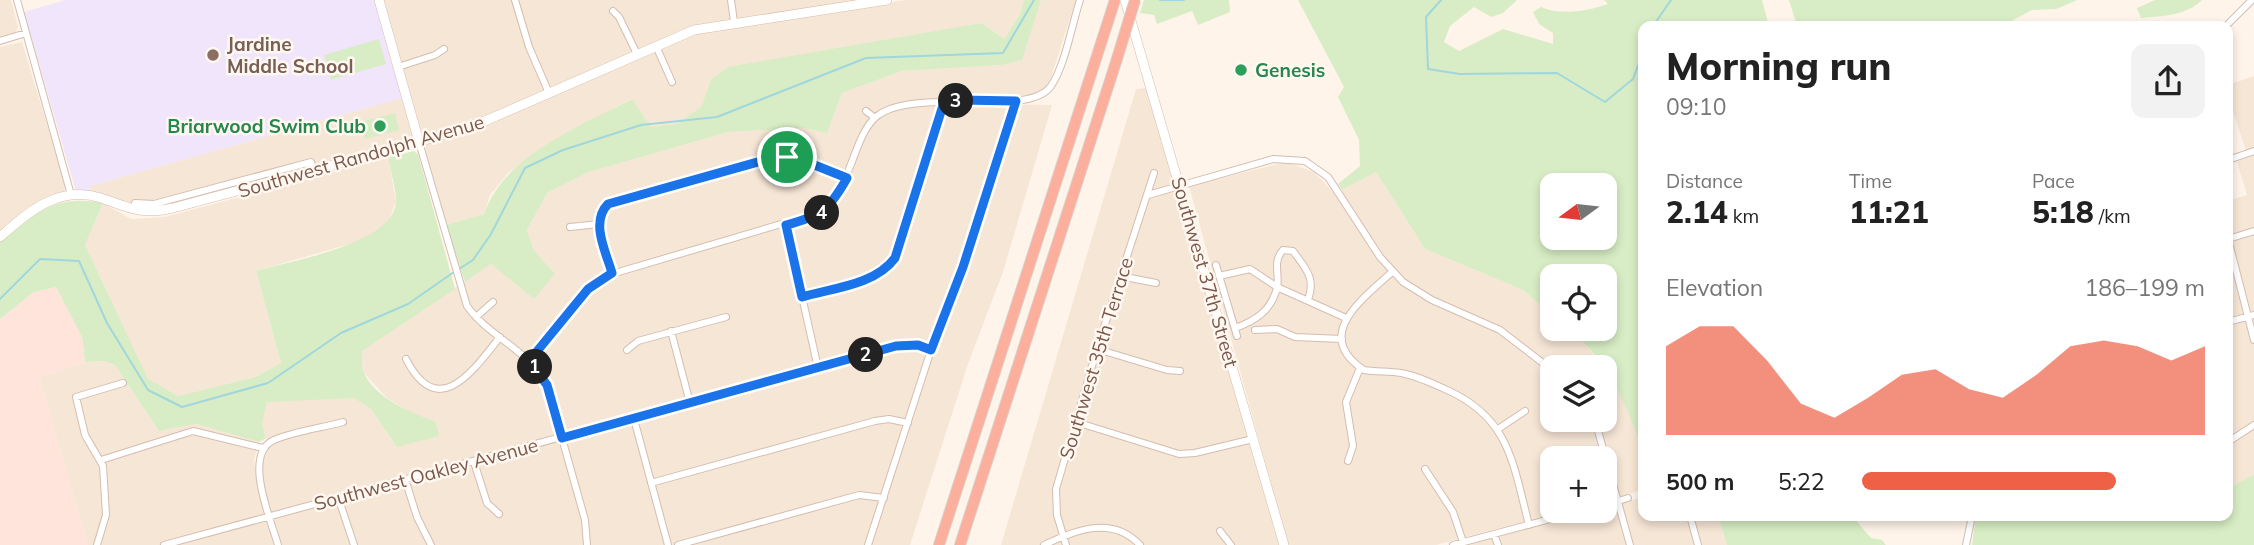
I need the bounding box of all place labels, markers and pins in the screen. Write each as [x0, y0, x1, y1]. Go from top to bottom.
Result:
place label: Jardine Middle School [227, 32, 353, 78]
marker: Jardine Middle School [205, 47, 221, 63]
place label: Genesis [1255, 58, 1325, 82]
marker: Genesis [1233, 62, 1249, 78]
pin: 3 [939, 84, 974, 119]
place label: Briarwood Swim Club [167, 114, 366, 138]
marker: Briarwood Swim Club [372, 118, 388, 134]
pin [757, 127, 817, 187]
pin: 4 [804, 196, 840, 230]
pin: 2 [848, 338, 884, 372]
pin: 1 [518, 350, 552, 384]

